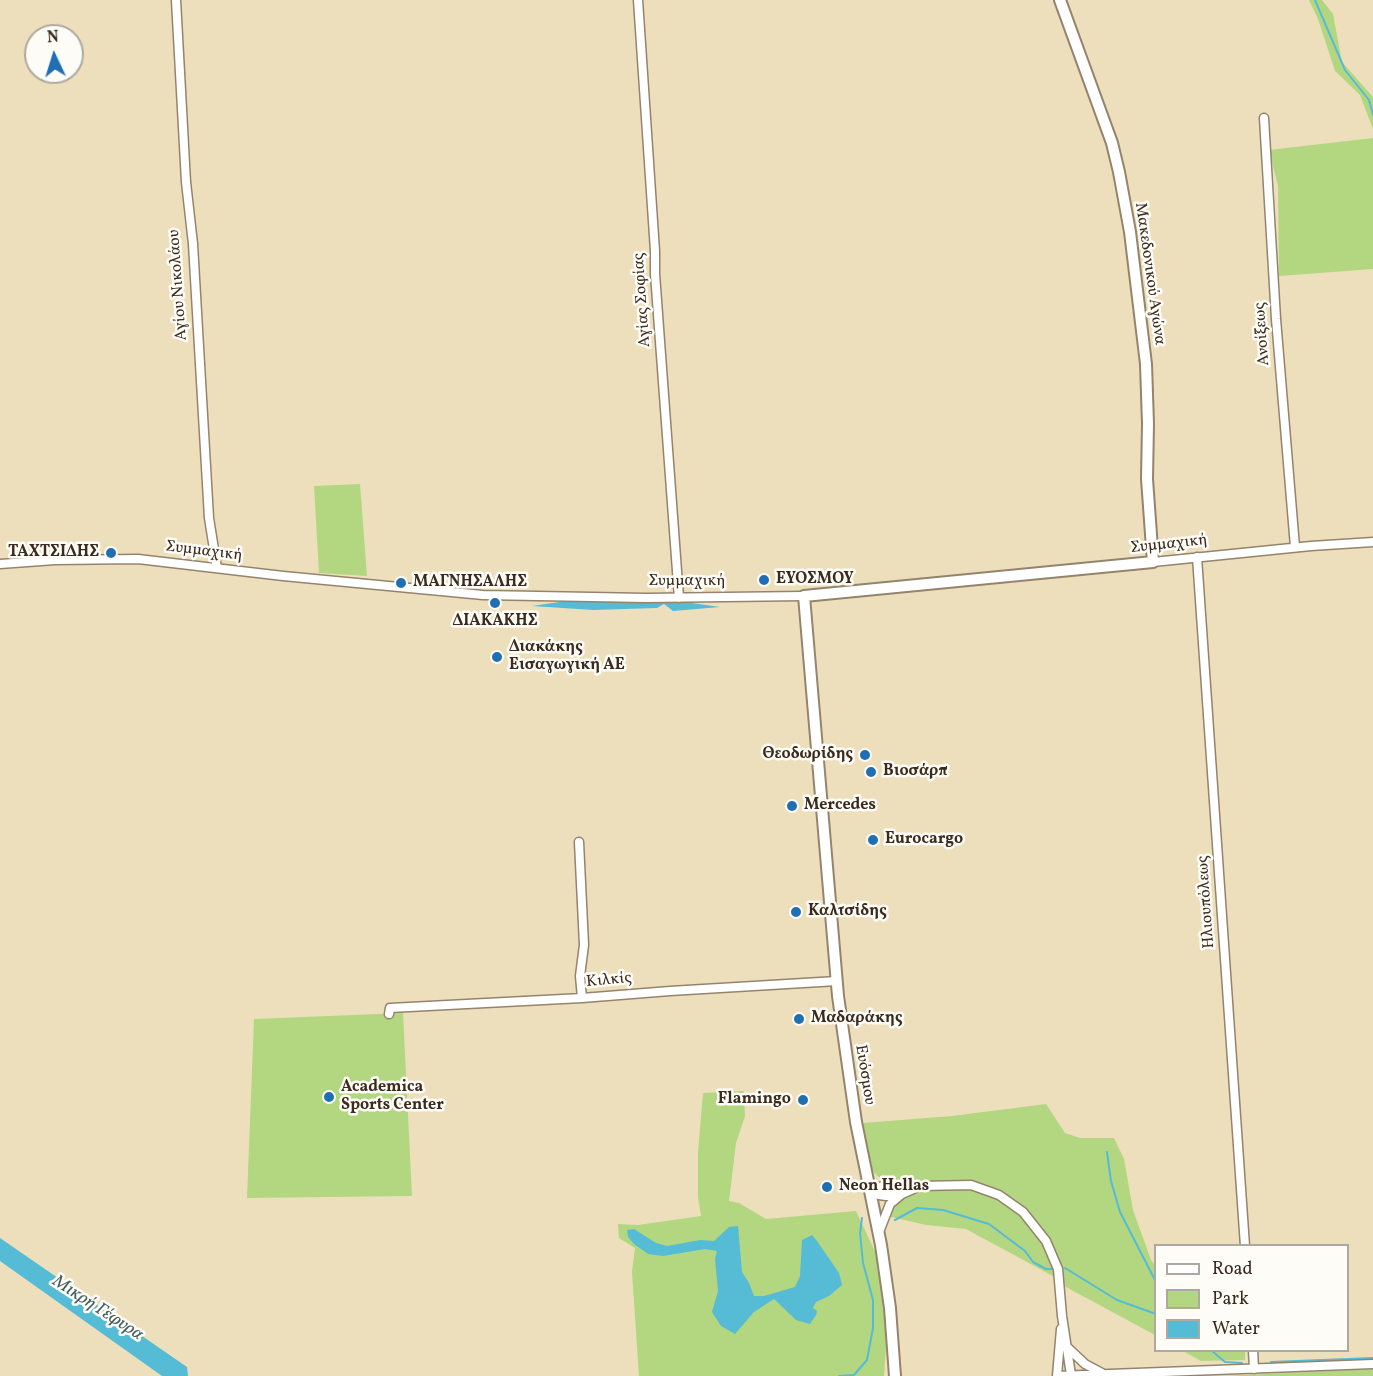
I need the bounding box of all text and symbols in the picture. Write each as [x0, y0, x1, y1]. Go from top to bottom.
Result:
north arrow [24, 24, 84, 84]
text: N [46, 27, 59, 49]
street label: Μακεδονικού Αγώνα [1130, 202, 1168, 346]
street label: Αγίου Νικολάου [166, 229, 192, 341]
street label: Αγίας Σοφίας [630, 252, 656, 348]
street label: Ανοίξεως [1251, 302, 1275, 366]
street label: Συμμαχική [1130, 531, 1208, 559]
street label: Συμμαχική [164, 538, 244, 566]
place label: ΤΑΧΤΣΙΔΗΣ [8, 543, 99, 563]
marker: ΤΑΧΤΣΙΔΗΣ [104, 546, 118, 560]
place label: ΕΥΟΣΜΟΥ [776, 570, 854, 590]
street label: Συμμαχική [648, 572, 726, 592]
place label: ΜΑΓΝΗΣΑΛΗΣ [413, 573, 527, 593]
marker: ΕΥΟΣΜΟΥ [757, 573, 771, 587]
marker: ΜΑΓΝΗΣΑΛΗΣ [394, 576, 408, 590]
marker: ΔΙΑΚΑΚΗΣ [488, 596, 502, 610]
place label: ΔΙΑΚΑΚΗΣ [453, 612, 537, 632]
place label: Διακάκης Εισαγωγική ΑΕ [509, 638, 625, 676]
marker: Διακάκης Εισαγωγική ΑΕ [490, 650, 504, 664]
place label: Θεοδωρίδης [762, 745, 853, 765]
marker: Θεοδωρίδης [858, 748, 872, 762]
place label: Βιοσάρπ [883, 762, 948, 782]
marker: Βιοσάρπ [864, 765, 878, 779]
place label: Mercedes [804, 796, 876, 816]
marker: Mercedes [785, 799, 799, 813]
place label: Eurocargo [885, 830, 963, 850]
marker: Eurocargo [866, 833, 880, 847]
street label: Ηλιουπόλεως [1194, 855, 1220, 949]
place label: Καλτσίδης [808, 902, 887, 922]
marker: Καλτσίδης [789, 905, 803, 919]
street label: Κιλκίς [585, 969, 633, 993]
place label: Μαδαράκης [811, 1009, 902, 1029]
marker: Μαδαράκης [792, 1012, 806, 1026]
street label: Ευόσμου [850, 1044, 878, 1106]
place label: Academica Sports Center [341, 1078, 444, 1116]
marker: Academica Sports Center [322, 1090, 336, 1104]
place label: Flamingo [718, 1090, 791, 1110]
marker: Flamingo [796, 1093, 810, 1107]
place label: Neon Hellas [839, 1177, 929, 1197]
marker: Neon Hellas [820, 1180, 834, 1194]
legend [1154, 1244, 1349, 1352]
text: Road [1212, 1257, 1253, 1282]
water label: Μικρή Γέφυρα [48, 1272, 146, 1346]
text: Park [1212, 1287, 1249, 1312]
text: Water [1212, 1317, 1260, 1342]

